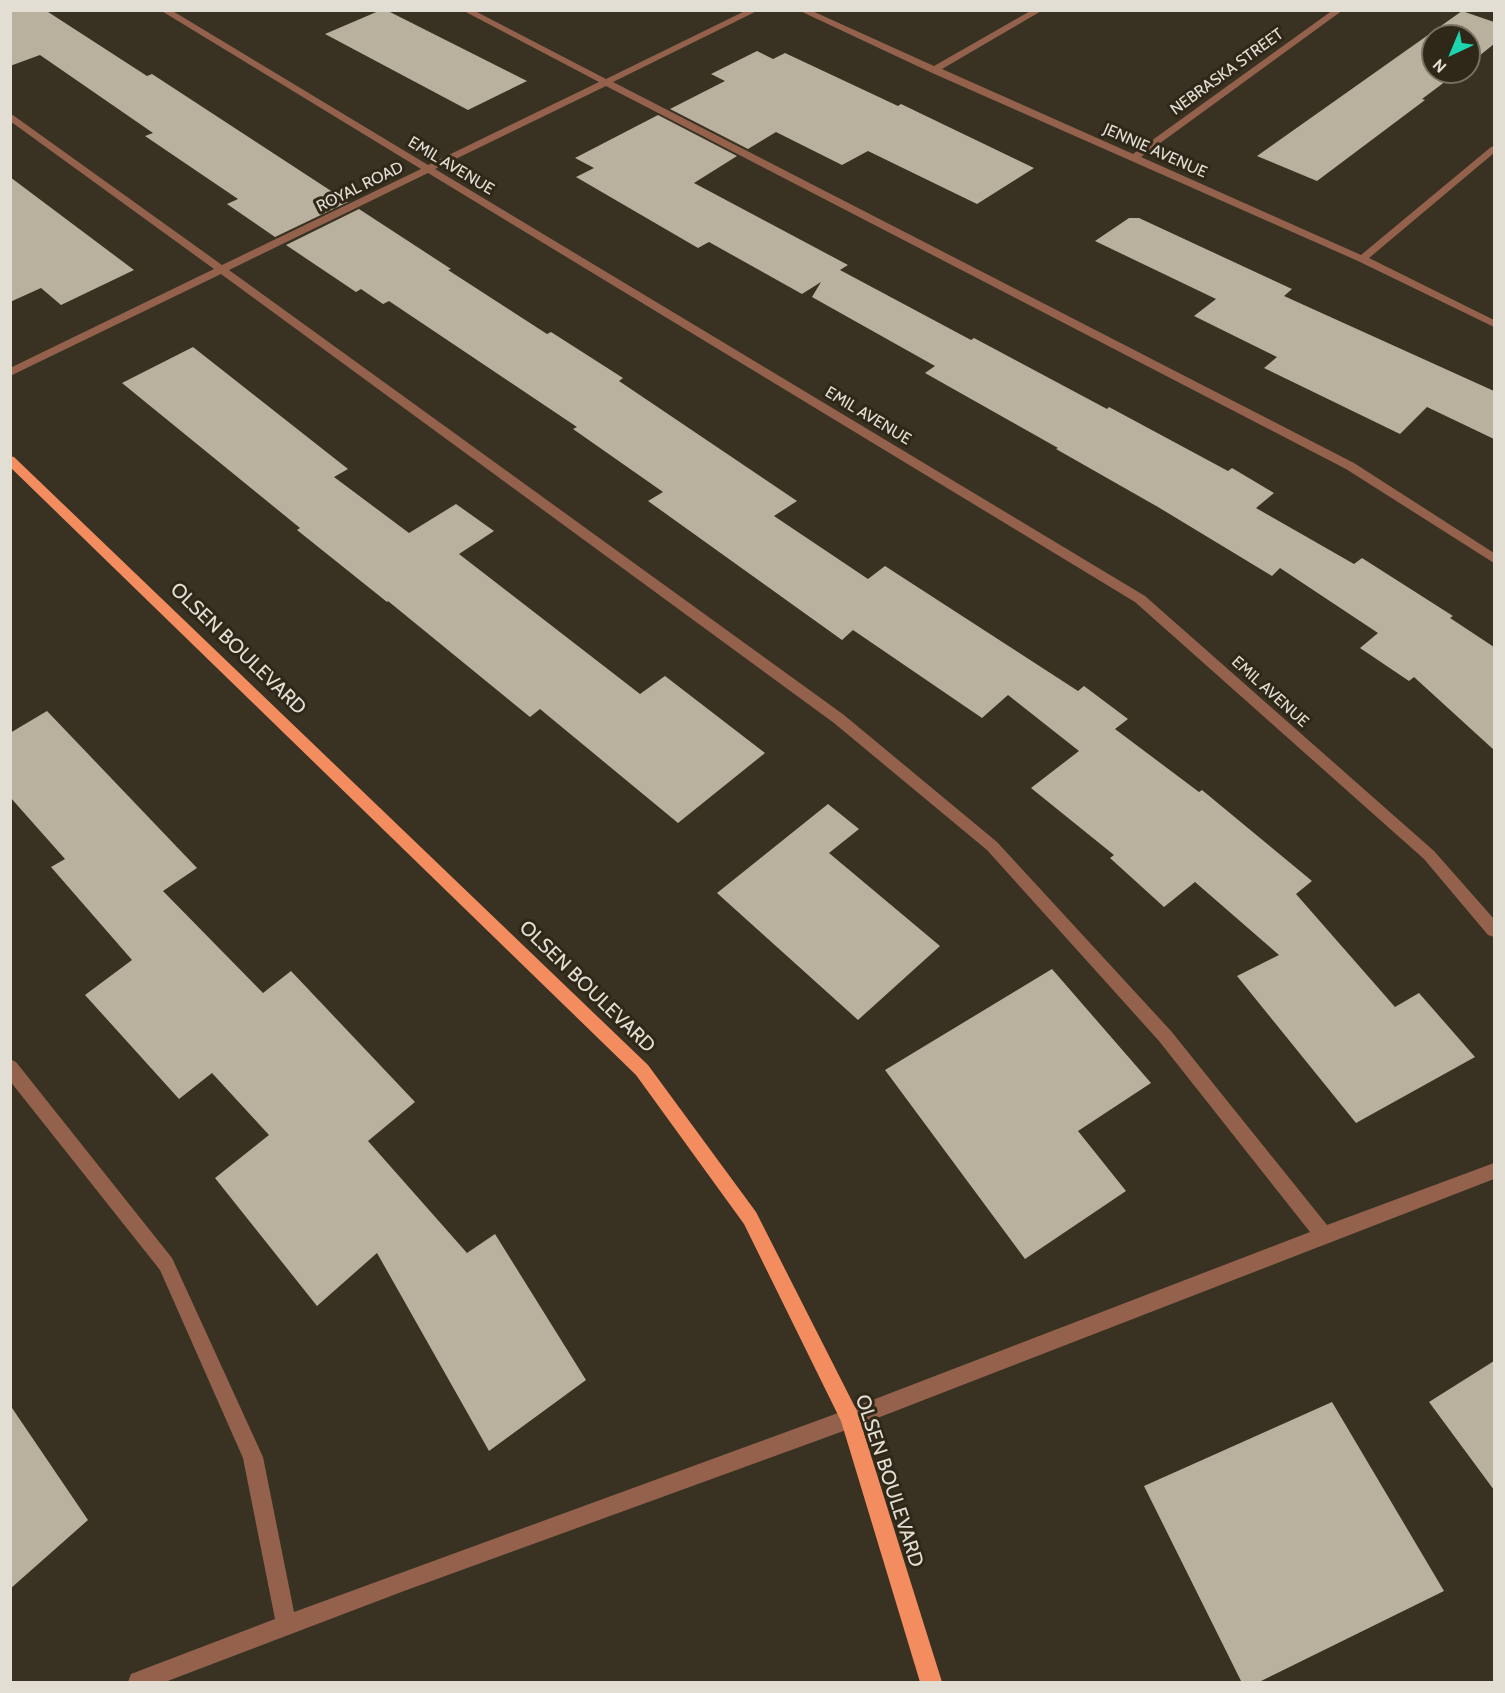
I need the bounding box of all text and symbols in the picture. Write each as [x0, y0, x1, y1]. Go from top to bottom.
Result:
north arrow [1421, 24, 1481, 84]
street label: NEBRASKA STREET [1167, 25, 1287, 119]
text: N [1429, 55, 1450, 77]
street label: JENNIE AVENUE [1100, 120, 1210, 182]
street label: EMIL AVENUE [405, 133, 497, 199]
street label: ROYAL ROAD [313, 158, 407, 216]
street label: EMIL AVENUE [822, 383, 914, 449]
street label: OLSEN BOULEVARD [165, 578, 311, 720]
street label: EMIL AVENUE [1228, 652, 1312, 732]
street label: OLSEN BOULEVARD [514, 916, 660, 1058]
street label: OLSEN BOULEVARD [850, 1392, 928, 1570]

